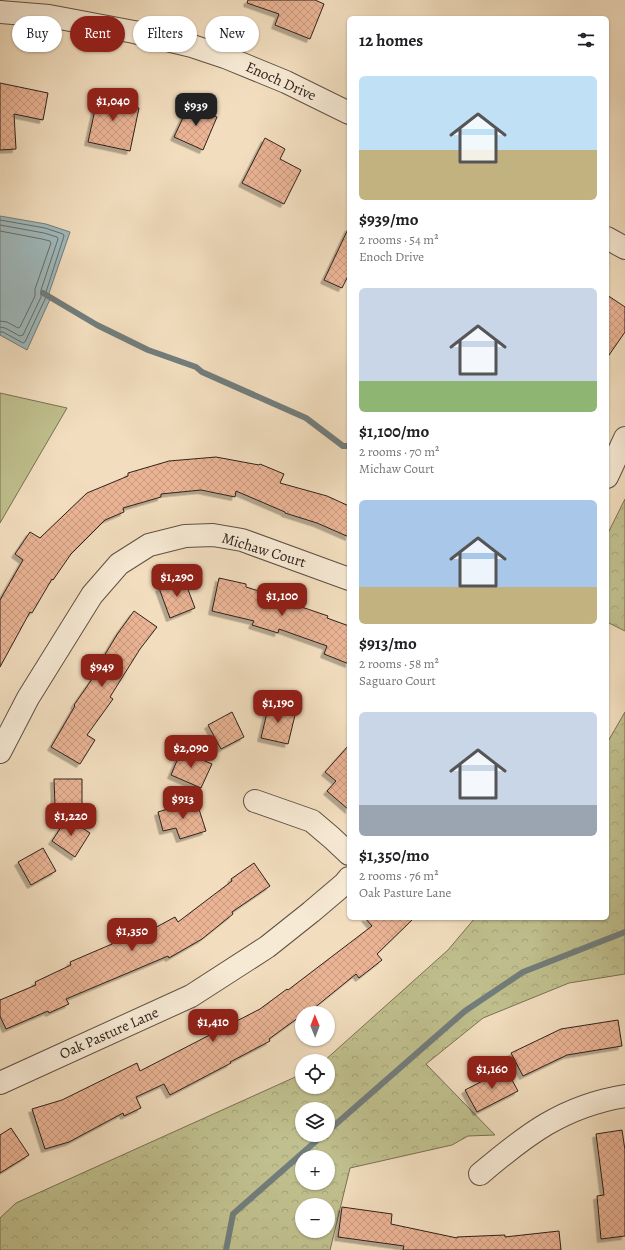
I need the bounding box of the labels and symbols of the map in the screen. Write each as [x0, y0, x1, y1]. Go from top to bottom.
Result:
street label: Enoch Drive [243, 57, 320, 106]
pin: $1,040 [80, 88, 146, 122]
pin: $939 [172, 93, 220, 127]
street label: Michaw Court [220, 528, 308, 572]
pin: $1,290 [144, 564, 210, 598]
pin: $1,100 [249, 583, 315, 617]
pin: $949 [78, 654, 126, 688]
pin: $1,190 [245, 690, 311, 724]
pin: $2,090 [158, 735, 224, 769]
pin: $913 [159, 786, 207, 820]
pin: $1,220 [38, 803, 104, 837]
pin: $1,350 [99, 918, 165, 952]
street label: Oak Pasture Lane [56, 1002, 162, 1064]
north arrow [295, 1006, 335, 1046]
pin: $1,410 [180, 1009, 246, 1043]
pin: $1,160 [459, 1056, 525, 1090]

